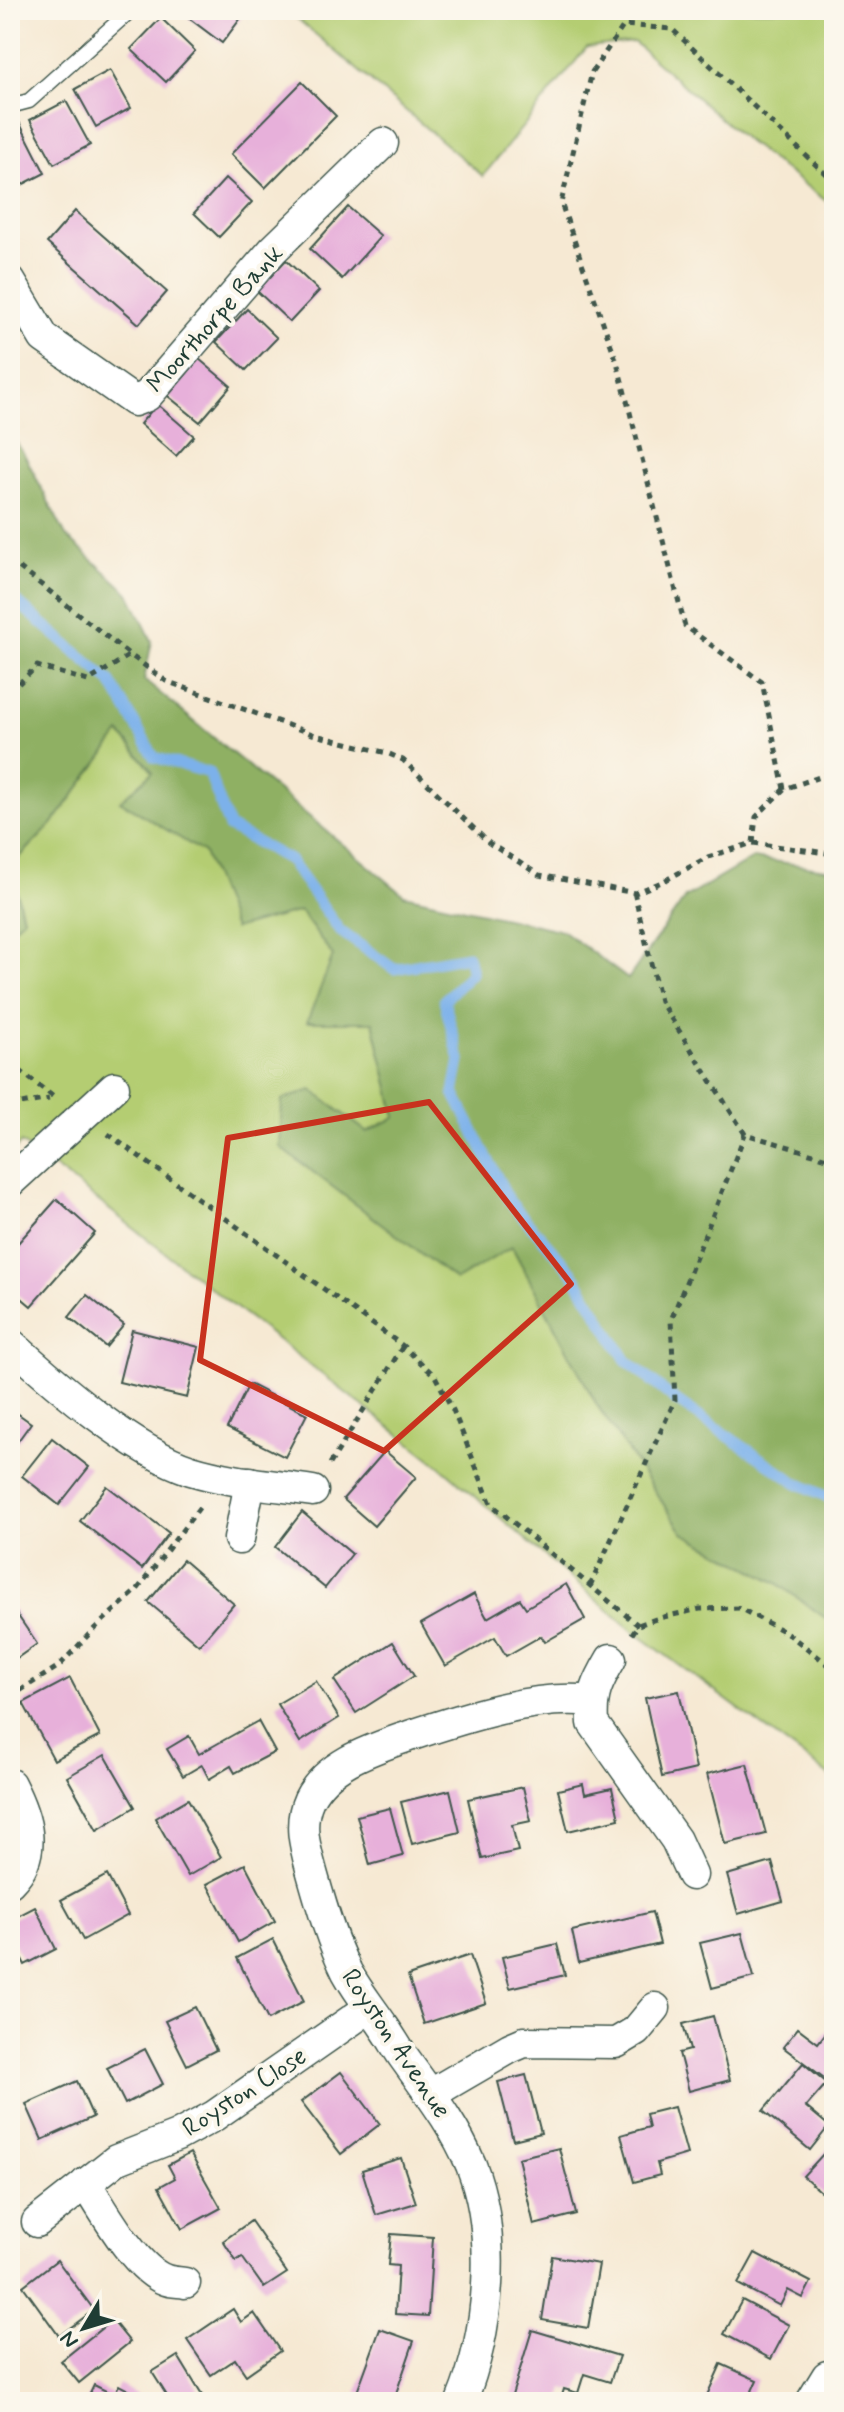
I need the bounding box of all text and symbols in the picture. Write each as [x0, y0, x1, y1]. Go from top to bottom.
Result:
street label: Moorthorpe Bank [140, 237, 292, 401]
street label: Royston Avenue [333, 1963, 458, 2126]
street label: Royston Close [176, 2040, 314, 2146]
north arrow [44, 2288, 124, 2368]
text: N [54, 2325, 85, 2353]

